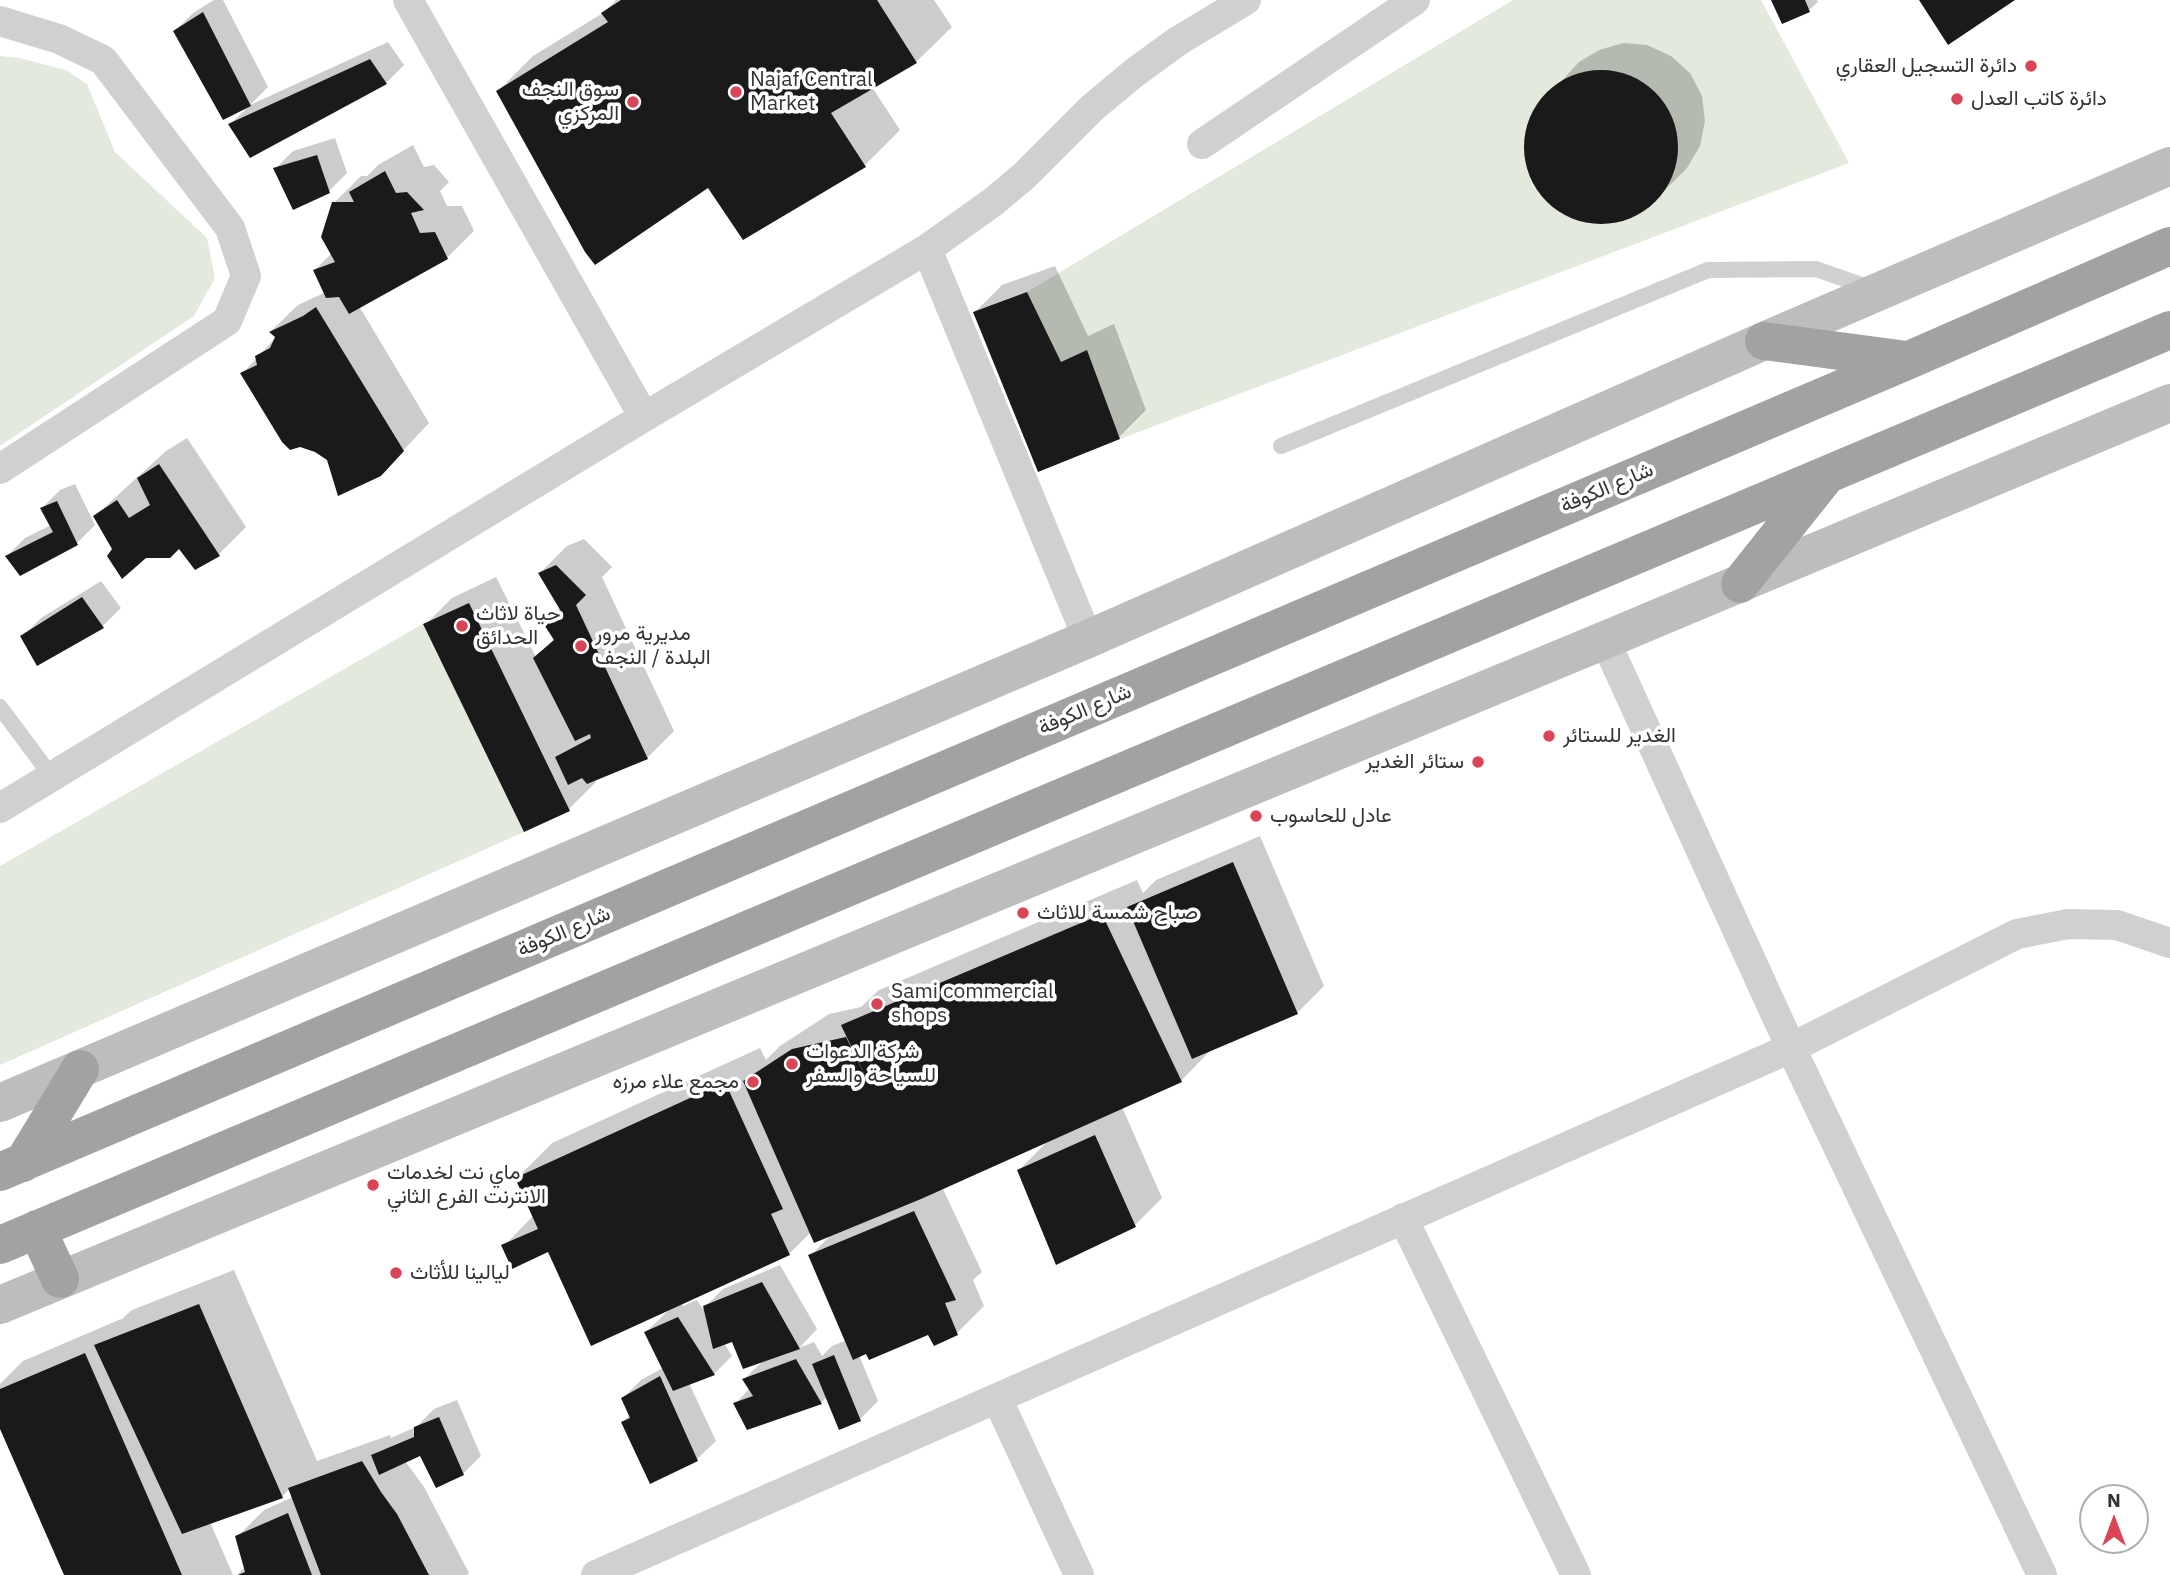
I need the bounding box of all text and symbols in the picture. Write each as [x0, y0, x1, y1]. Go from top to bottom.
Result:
place label: دائرة التسجيل العقاري [1836, 53, 2017, 79]
marker: دائرة التسجيل العقاري [2023, 58, 2039, 74]
place label: Najaf Central Market [750, 67, 873, 117]
place label: سوق النجف المركزي [522, 77, 619, 127]
marker: Najaf Central Market [728, 84, 744, 100]
place label: دائرة كاتب العدل [1971, 86, 2107, 112]
marker: دائرة كاتب العدل [1949, 91, 1965, 107]
marker: سوق النجف المركزي [625, 94, 641, 110]
street label: شارع الكوفة [1557, 457, 1657, 519]
place label: حياة لاثاث الحدائق [476, 601, 561, 651]
marker: حياة لاثاث الحدائق [454, 618, 470, 634]
place label: مديرية مرور البلدة / النجف [595, 621, 711, 671]
marker: مديرية مرور البلدة / النجف [573, 638, 589, 654]
street label: شارع الكوفة [1035, 679, 1135, 741]
place label: الغدير للستائر [1563, 723, 1676, 749]
marker: الغدير للستائر [1541, 728, 1557, 744]
place label: ستائر الغدير [1365, 749, 1464, 775]
marker: ستائر الغدير [1470, 754, 1486, 770]
place label: عادل للحاسوب [1270, 803, 1392, 829]
marker: عادل للحاسوب [1248, 808, 1264, 824]
place label: صباح شمسة للاثاث [1037, 900, 1198, 926]
street label: شارع الكوفة [514, 901, 614, 963]
marker: صباح شمسة للاثاث [1015, 905, 1031, 921]
place label: Sami commercial shops [891, 979, 1054, 1029]
marker: Sami commercial shops [869, 996, 885, 1012]
place label: شركة الدعوات للسياحة والسفر [806, 1039, 936, 1089]
marker: شركة الدعوات للسياحة والسفر [784, 1056, 800, 1072]
place label: مجمع علاء مرزه [613, 1069, 739, 1095]
marker: مجمع علاء مرزه [745, 1074, 761, 1090]
place label: ماي نت لخدمات الانترنت الفرع الثاني [387, 1160, 546, 1210]
marker: ماي نت لخدمات الانترنت الفرع الثاني [365, 1177, 381, 1193]
place label: ليالينا للأثاث [410, 1260, 510, 1286]
marker: ليالينا للأثاث [388, 1265, 404, 1281]
north arrow [2079, 1484, 2149, 1554]
text: N [2107, 1488, 2121, 1512]

